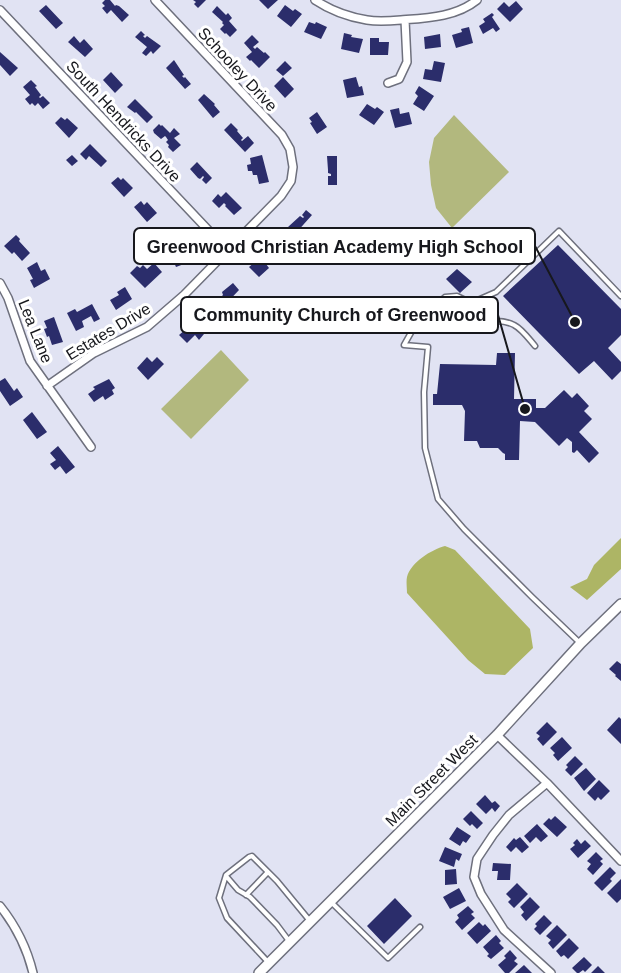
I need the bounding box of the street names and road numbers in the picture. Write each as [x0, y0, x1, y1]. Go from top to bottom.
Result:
street label: Schooley Drive [195, 24, 281, 115]
street label: South Hendricks Drive [63, 57, 184, 185]
street label: Lea Lane [15, 297, 56, 365]
street label: Estates Drive [63, 300, 153, 363]
street label: Main Street West [382, 731, 481, 830]

